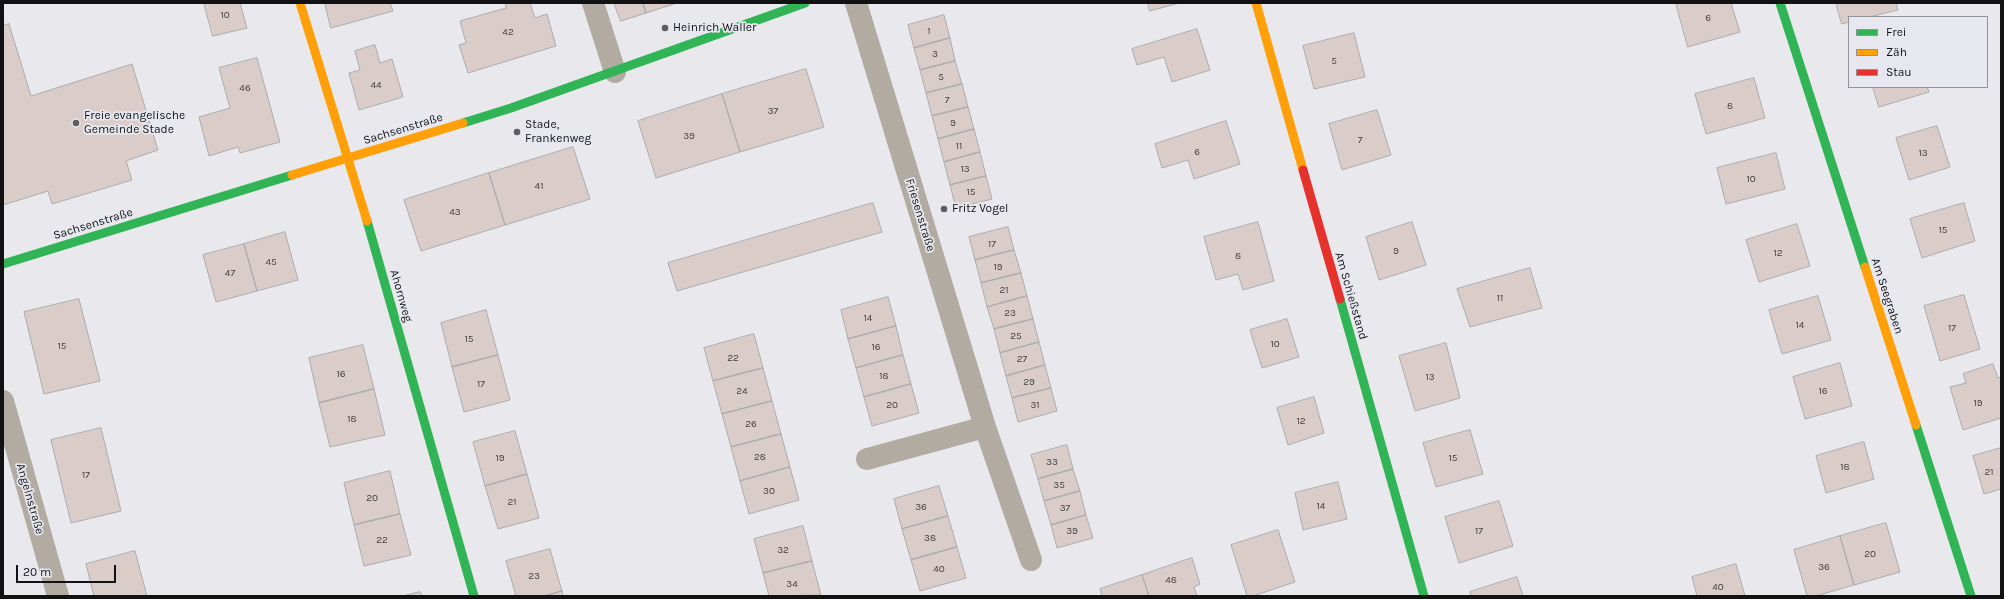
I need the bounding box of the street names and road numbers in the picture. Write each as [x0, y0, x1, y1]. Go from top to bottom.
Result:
street label: Sachsenstraße [362, 110, 444, 148]
street label: Friesenstraße [902, 177, 938, 253]
street label: Sachsenstraße [52, 205, 134, 243]
street label: Am Schießstand [1332, 251, 1370, 341]
street label: Am Seegraben [1868, 256, 1906, 336]
street label: Ahornweg [387, 268, 415, 324]
street label: Angelnstraße [13, 462, 47, 536]

